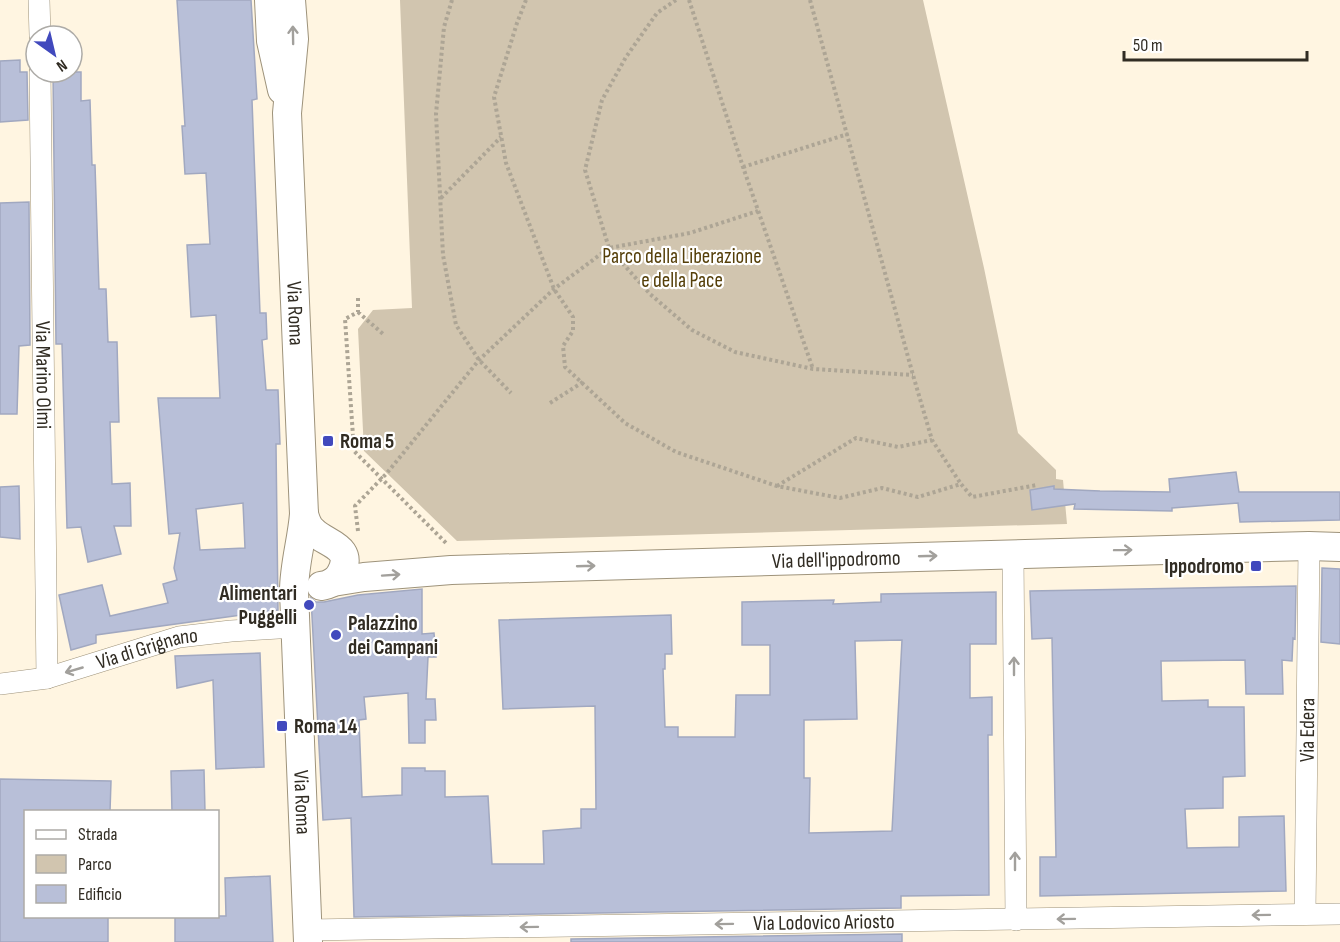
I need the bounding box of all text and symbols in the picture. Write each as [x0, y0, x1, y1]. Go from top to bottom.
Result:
north arrow [24, 24, 84, 84]
scale bar [1124, 24, 1307, 62]
one-way arrow [287, 26, 299, 46]
text: 50 m [1133, 35, 1163, 56]
text: N [53, 55, 70, 75]
park label: Parco della Liberazione e della Pace [602, 244, 762, 293]
street label: Via Roma [281, 281, 309, 346]
street label: Via Marino Olmi [30, 321, 56, 429]
place label: Roma 5 [340, 429, 394, 454]
marker: Roma 5 [321, 434, 335, 448]
street label: Via dell'ippodromo [772, 545, 901, 574]
one-way arrow [1112, 545, 1132, 556]
one-way arrow [917, 550, 937, 561]
place label: Ippodromo [1164, 554, 1244, 579]
marker: Ippodromo [1249, 559, 1263, 573]
one-way arrow [576, 560, 596, 572]
one-way arrow [381, 569, 401, 580]
place label: Alimentari Puggelli [218, 581, 297, 630]
marker: Alimentari Puggelli [302, 598, 316, 612]
place label: Palazzino dei Campani [348, 611, 438, 660]
street label: Via di Grignano [93, 623, 199, 675]
marker: Palazzino dei Campani [329, 628, 343, 642]
one-way arrow [1008, 657, 1020, 677]
one-way arrow [65, 665, 84, 676]
street label: Via Edera [1295, 698, 1320, 762]
place label: Roma 14 [294, 714, 357, 739]
marker: Roma 14 [275, 719, 289, 733]
street label: Via Roma [288, 770, 316, 835]
legend [24, 810, 219, 918]
text: Strada [78, 824, 118, 845]
one-way arrow [1009, 852, 1021, 872]
text: Parco [78, 854, 112, 875]
text: Edificio [78, 884, 122, 905]
street label: Via Lodovico Ariosto [753, 909, 895, 936]
one-way arrow [1251, 909, 1271, 921]
one-way arrow [1056, 913, 1076, 925]
one-way arrow [714, 918, 734, 930]
one-way arrow [519, 921, 539, 933]

